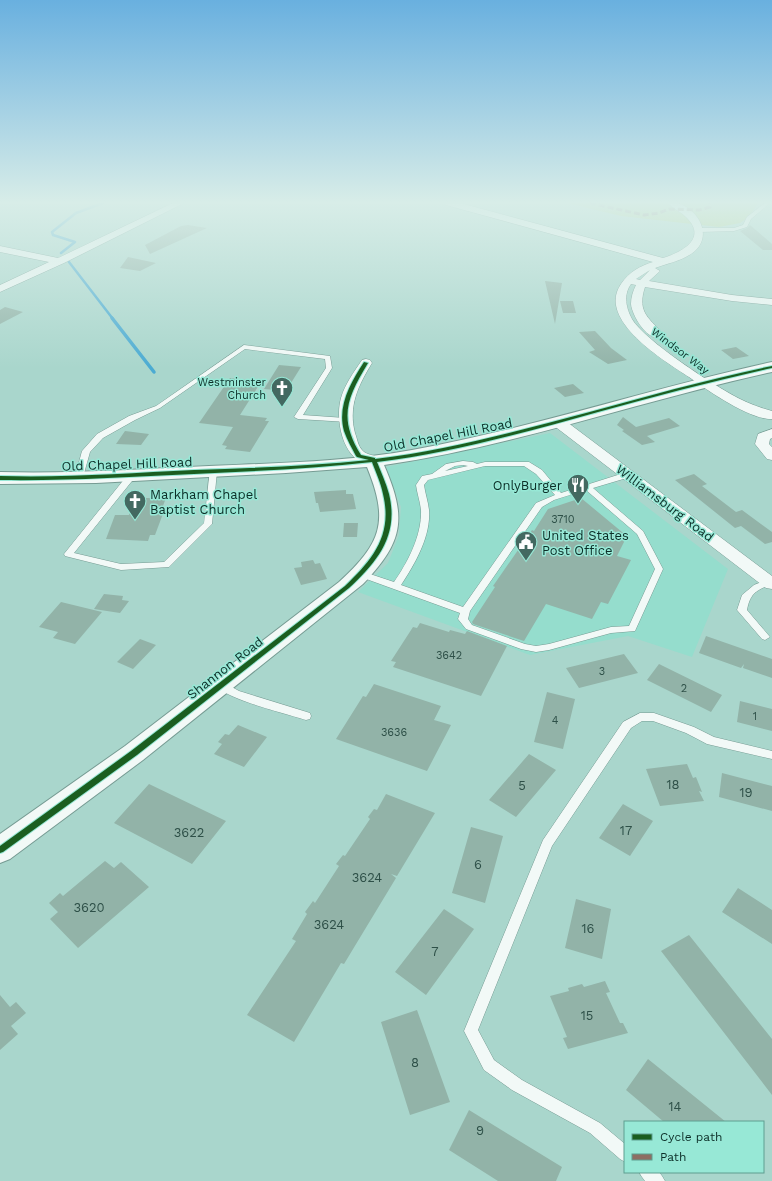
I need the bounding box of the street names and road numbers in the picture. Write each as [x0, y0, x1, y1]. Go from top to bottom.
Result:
street label: Windsor Way [649, 325, 712, 377]
street label: Old Chapel Hill Road [382, 415, 514, 455]
street label: Old Chapel Hill Road [61, 454, 193, 474]
street label: Williamsburg Road [613, 461, 717, 545]
street label: Shannon Road [184, 634, 266, 702]

